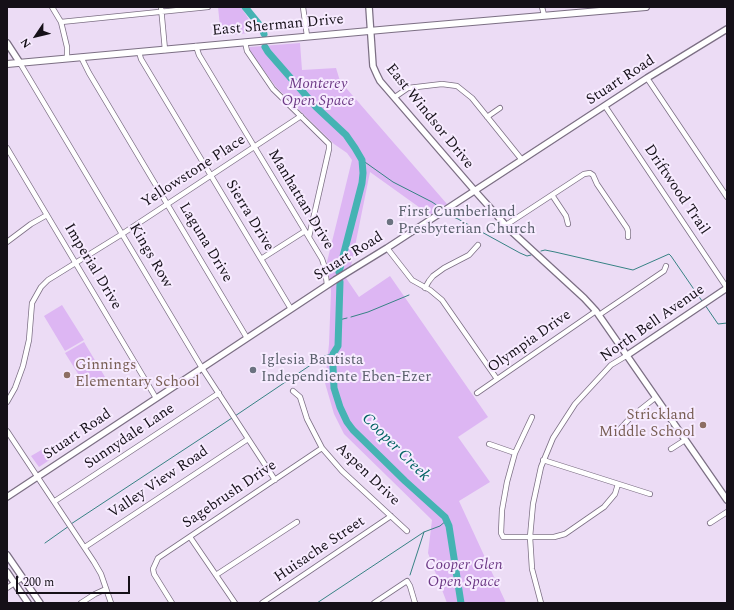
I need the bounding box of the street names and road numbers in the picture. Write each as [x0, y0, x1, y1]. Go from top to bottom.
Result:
street label: East Sherman Drive [212, 11, 344, 41]
street label: Stuart Road [583, 52, 659, 110]
street label: East Windsor Drive [381, 61, 477, 173]
street label: Yellowstone Place [139, 132, 249, 212]
street label: Driftwood Trail [639, 142, 713, 238]
street label: Manhattan Drive [263, 147, 337, 253]
street label: Sierra Drive [221, 177, 277, 255]
street label: Laguna Drive [174, 200, 236, 286]
street label: Imperial Drive [59, 221, 125, 313]
street label: Kings Row [124, 221, 176, 291]
street label: Stuart Road [311, 229, 387, 285]
street label: North Bell Avenue [597, 281, 709, 367]
street label: Olympia Drive [485, 307, 575, 377]
street label: Sunnydale Lane [82, 400, 178, 474]
street label: Stuart Road [41, 406, 115, 464]
street label: Aspen Drive [331, 440, 403, 510]
street label: Valley View Road [106, 443, 212, 523]
street label: Sagebrush Drive [180, 457, 280, 533]
street label: Huisache Street [271, 513, 369, 587]

